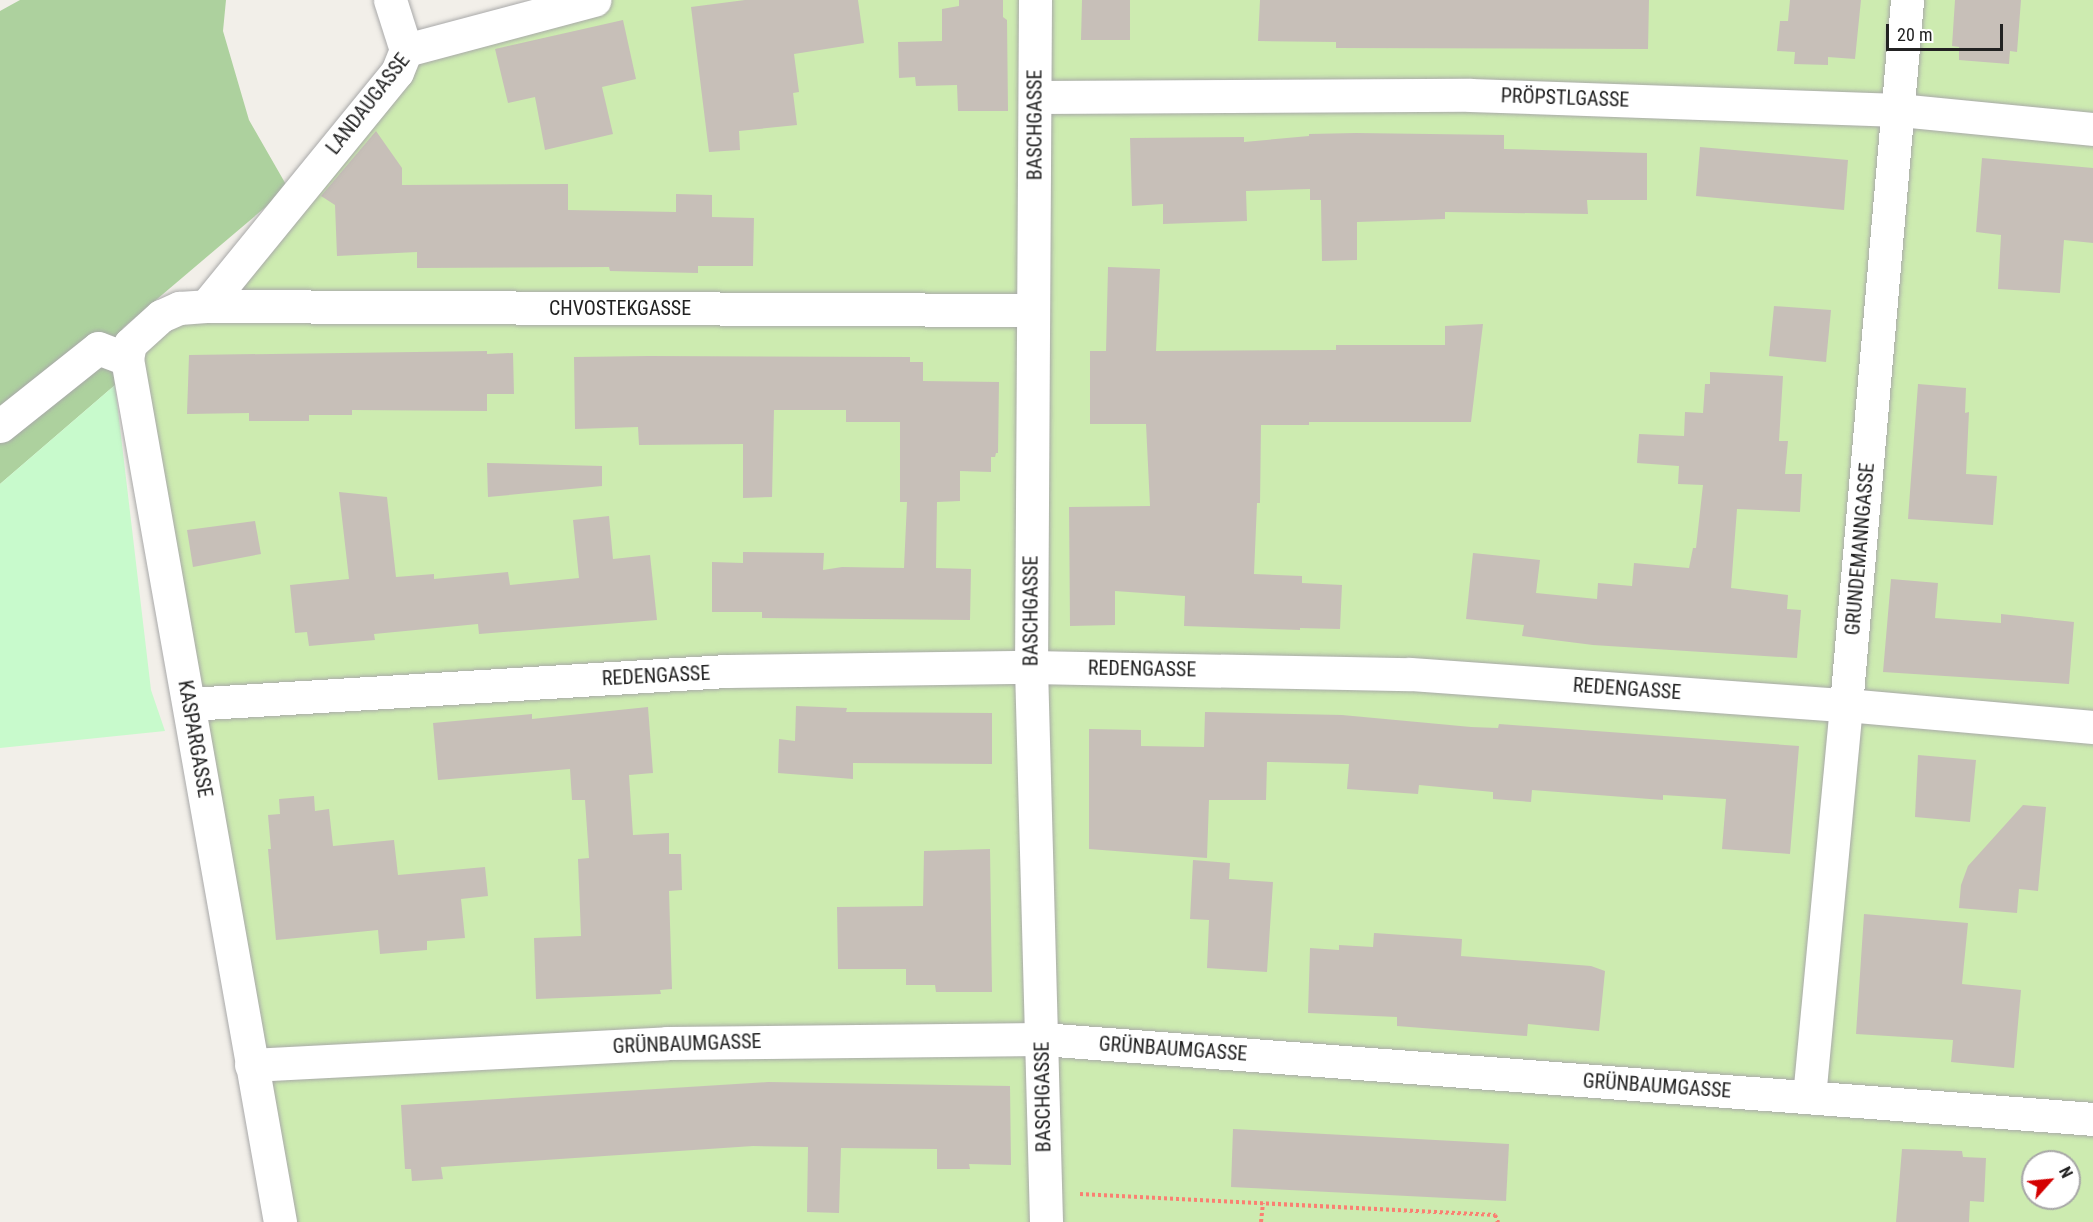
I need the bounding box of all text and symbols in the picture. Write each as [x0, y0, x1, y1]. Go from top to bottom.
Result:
scale bar [1889, 12, 2006, 50]
text: 20 m [1897, 24, 1932, 45]
street label: LANDAUGASSE [321, 49, 415, 159]
street label: BASCHGASSE [1023, 70, 1047, 180]
street label: PRÖPSTLGASSE [1500, 84, 1630, 112]
street label: CHVOSTEKGASSE [549, 296, 691, 320]
street label: GRUNDEMANNGASSE [1841, 462, 1879, 636]
street label: BASCHGASSE [1019, 556, 1043, 666]
street label: REDENGASSE [1088, 656, 1196, 682]
street label: REDENGASSE [601, 661, 711, 691]
street label: REDENGASSE [1572, 673, 1682, 705]
street label: KASPARGASSE [173, 678, 217, 800]
street label: GRÜNBAUMGASSE [612, 1029, 762, 1059]
street label: GRÜNBAUMGASSE [1098, 1032, 1248, 1066]
street label: BASCHGASSE [1030, 1042, 1056, 1152]
street label: GRÜNBAUMGASSE [1582, 1069, 1732, 1103]
north arrow [2021, 1150, 2081, 1210]
text: N [2055, 1164, 2076, 1181]

